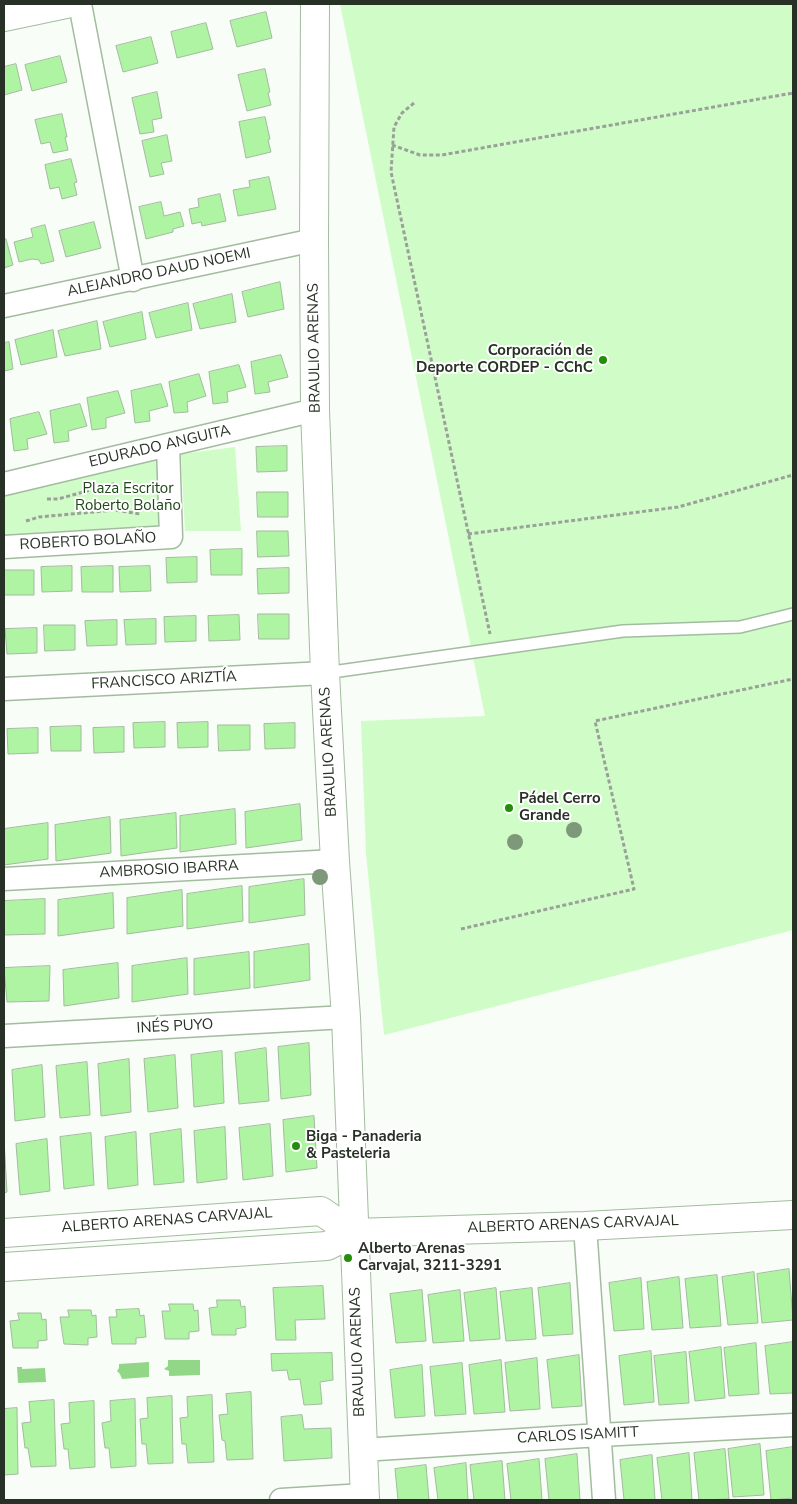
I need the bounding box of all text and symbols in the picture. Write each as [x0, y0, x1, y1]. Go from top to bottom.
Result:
street label: ALEJANDRO DAUD NOEMI [66, 245, 252, 301]
street label: BRAULIO ARENAS [305, 283, 325, 413]
place label: Corporación de Deporte CORDEP - CChC [416, 342, 593, 377]
marker: Corporación de Deporte CORDEP - CChC [597, 354, 609, 366]
street label: EDURADO ANGUITA [88, 422, 232, 472]
park label: Plaza Escritor Roberto Bolaño [75, 480, 181, 515]
street label: ROBERTO BOLAÑO [19, 529, 157, 555]
street label: FRANCISCO ARIZTÍA [91, 668, 237, 694]
street label: BRAULIO ARENAS [317, 687, 341, 817]
place label: Pádel Cerro Grande [519, 790, 601, 825]
marker: Pádel Cerro Grande [503, 802, 515, 814]
street label: AMBROSIO IBARRA [99, 857, 239, 883]
street label: INÉS PUYO [136, 1016, 214, 1038]
place label: Biga - Panaderia & Pasteleria [306, 1128, 422, 1163]
marker: Biga - Panaderia & Pasteleria [290, 1140, 302, 1152]
street label: ALBERTO ARENAS CARVAJAL [61, 1205, 273, 1237]
street label: ALBERTO ARENAS CARVAJAL [467, 1212, 679, 1238]
place label: Alberto Arenas Carvajal, 3211-3291 [358, 1240, 502, 1275]
marker: Alberto Arenas Carvajal, 3211-3291 [342, 1252, 354, 1264]
street label: BRAULIO ARENAS [347, 1287, 369, 1417]
street label: CARLOS ISAMITT [517, 1424, 639, 1448]

